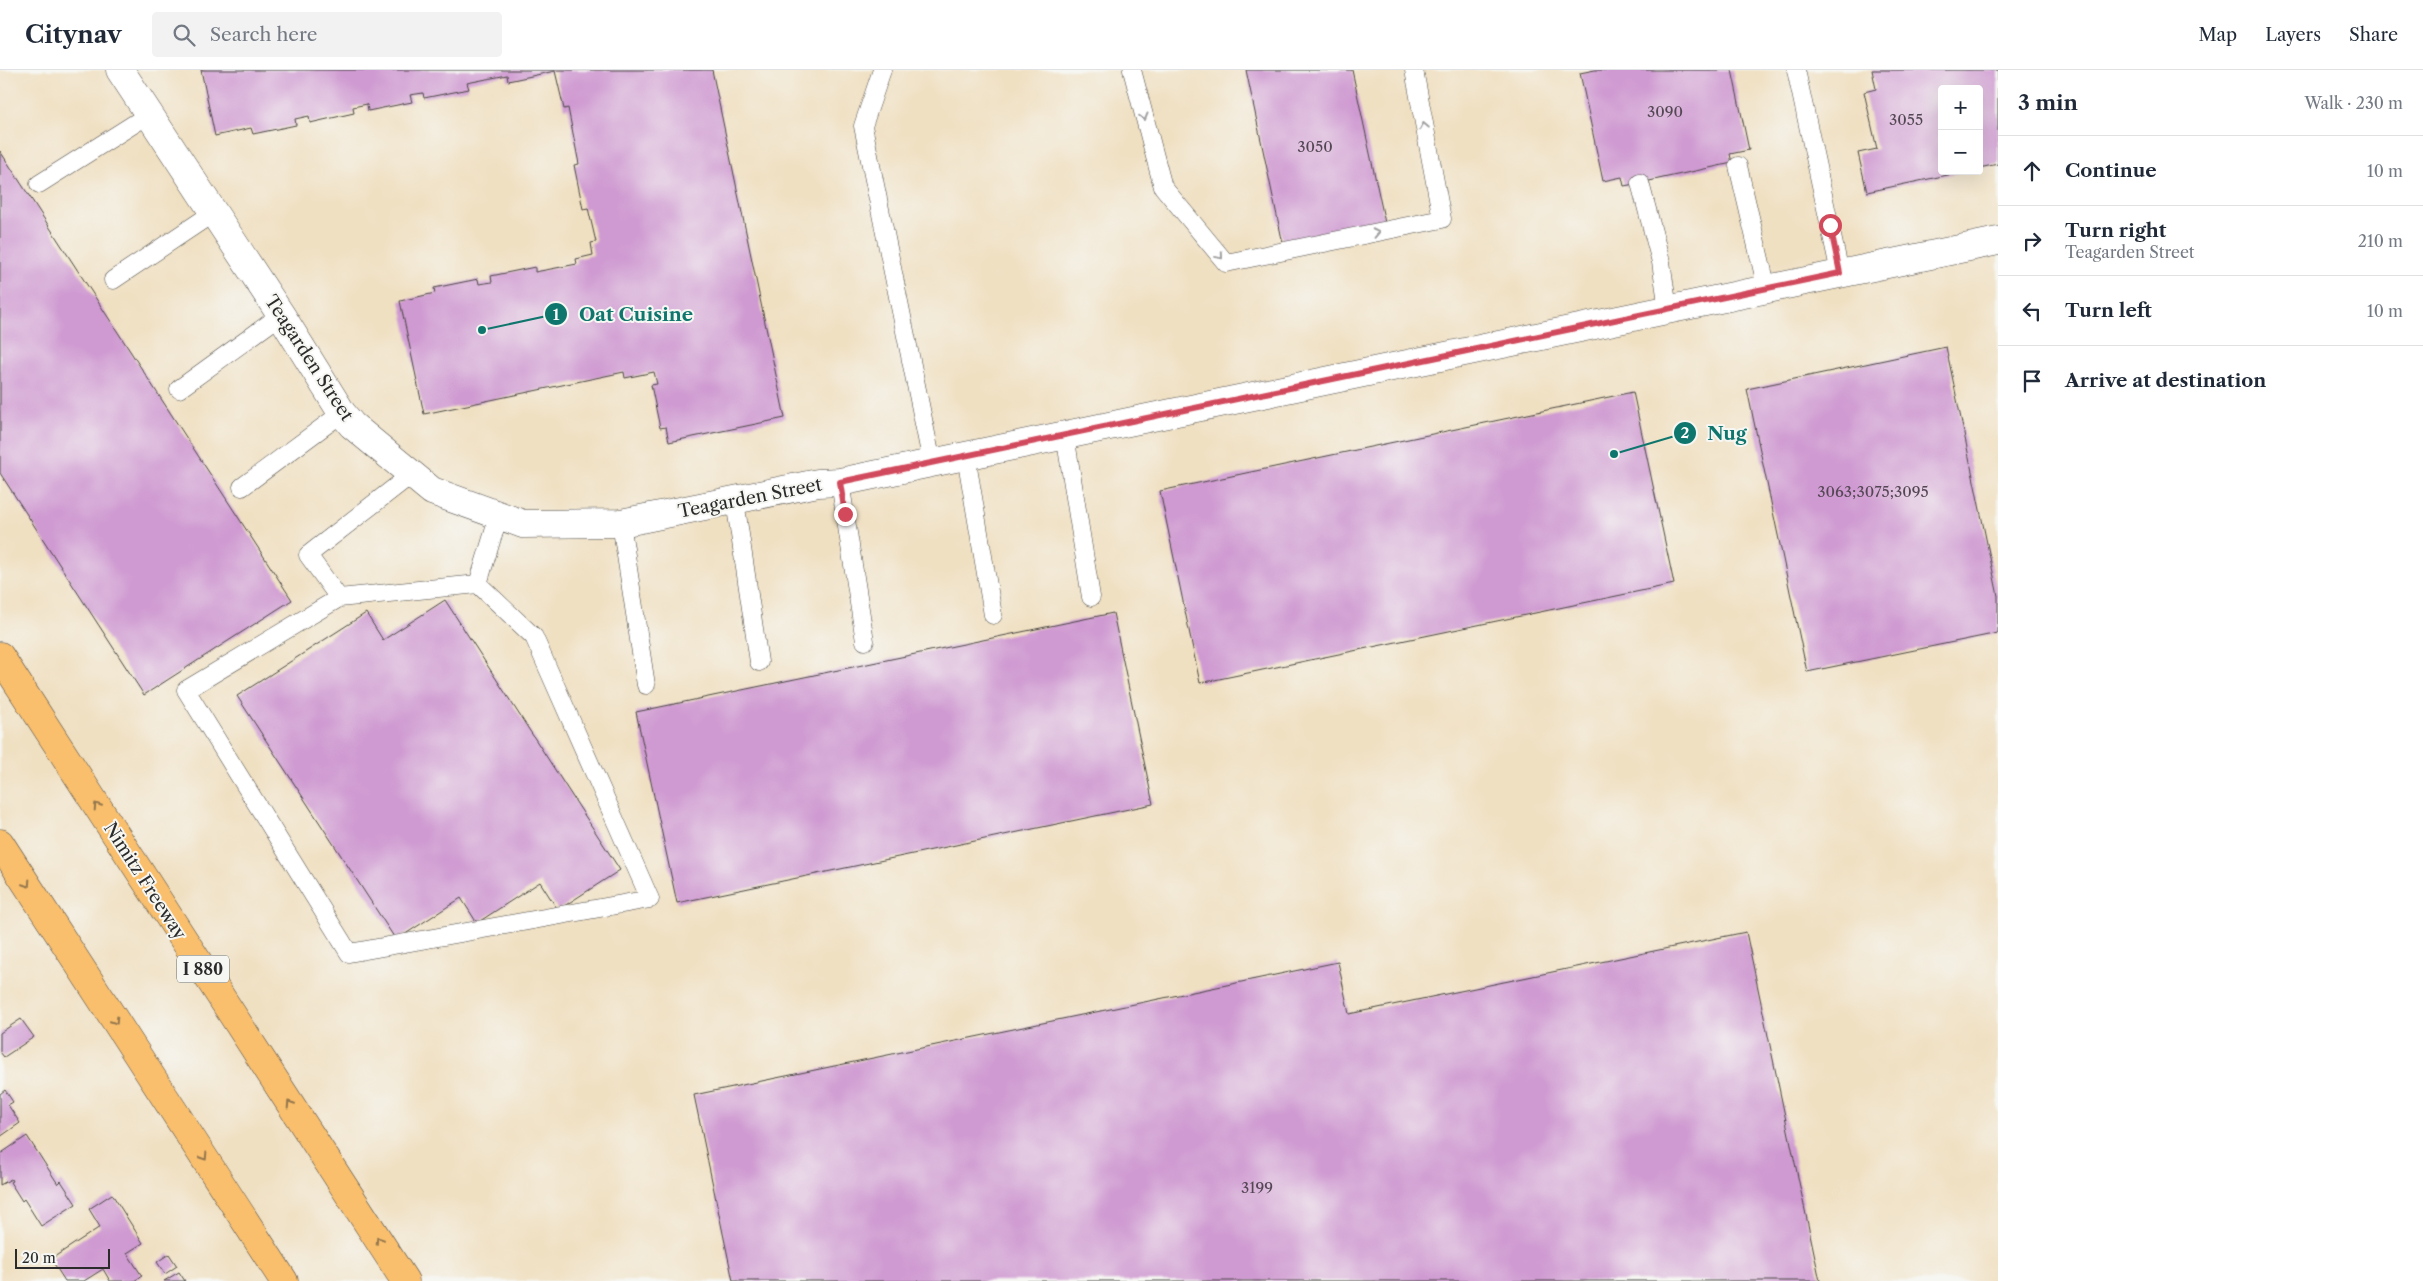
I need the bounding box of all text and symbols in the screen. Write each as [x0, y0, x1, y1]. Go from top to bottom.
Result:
search box [152, 12, 502, 57]
text: Citynav [25, 20, 122, 49]
icon: search [170, 21, 198, 49]
text: Search here [210, 23, 317, 46]
text: Map [2199, 24, 2237, 46]
text: Layers [2265, 24, 2321, 46]
text: Share [2349, 24, 2398, 46]
map controls [1938, 85, 1983, 175]
button: + [1938, 85, 1983, 130]
text: 3 min [2018, 90, 2078, 115]
text: Walk · 230 m [2304, 93, 2403, 113]
house number: 3090 [1647, 102, 1683, 121]
house number: 3055 [1889, 110, 1923, 129]
one-way arrow [1139, 113, 1149, 121]
one-way arrow [1420, 121, 1430, 130]
button: − [1938, 130, 1983, 175]
house number: 3050 [1297, 137, 1333, 156]
icon: ahead [2018, 157, 2046, 185]
text: Continue [2065, 159, 2157, 182]
text: 10 m [2367, 161, 2403, 181]
route start [1819, 214, 1842, 237]
text: Turn right [2065, 219, 2166, 242]
icon: right [2018, 227, 2046, 255]
one-way arrow [1372, 228, 1381, 238]
text: 210 m [2358, 231, 2403, 251]
text: Teagarden Street [2065, 242, 2195, 262]
one-way arrow [1215, 251, 1224, 260]
street label: Teagarden Street [260, 291, 358, 426]
callout: Oat Cuisine [543, 297, 703, 331]
icon: left [2018, 297, 2046, 325]
text: Turn left [2065, 299, 2152, 322]
text: 10 m [2367, 301, 2403, 321]
text: Oat Cuisine [579, 303, 693, 326]
text: 1 [553, 305, 560, 324]
icon: arrive [2018, 367, 2046, 395]
text: Arrive at destination [2065, 369, 2266, 392]
callout: Nug [1672, 416, 1757, 450]
text: Nug [1707, 422, 1748, 445]
text: 2 [1681, 423, 1690, 442]
street label: Teagarden Street [676, 473, 824, 523]
house number: 3063;3075;3095 [1817, 482, 1929, 501]
route end [834, 503, 857, 526]
one-way arrow [94, 802, 103, 812]
street label: Nimitz Freeway [99, 818, 192, 945]
one-way arrow [20, 879, 30, 888]
road number: I 880 [177, 956, 229, 982]
one-way arrow [109, 1015, 118, 1024]
one-way arrow [287, 1100, 297, 1109]
one-way arrow [197, 1152, 207, 1161]
house number: 3199 [1241, 1178, 1273, 1197]
one-way arrow [376, 1236, 385, 1246]
scale bar [15, 1246, 110, 1269]
text: 20 m [22, 1249, 56, 1267]

